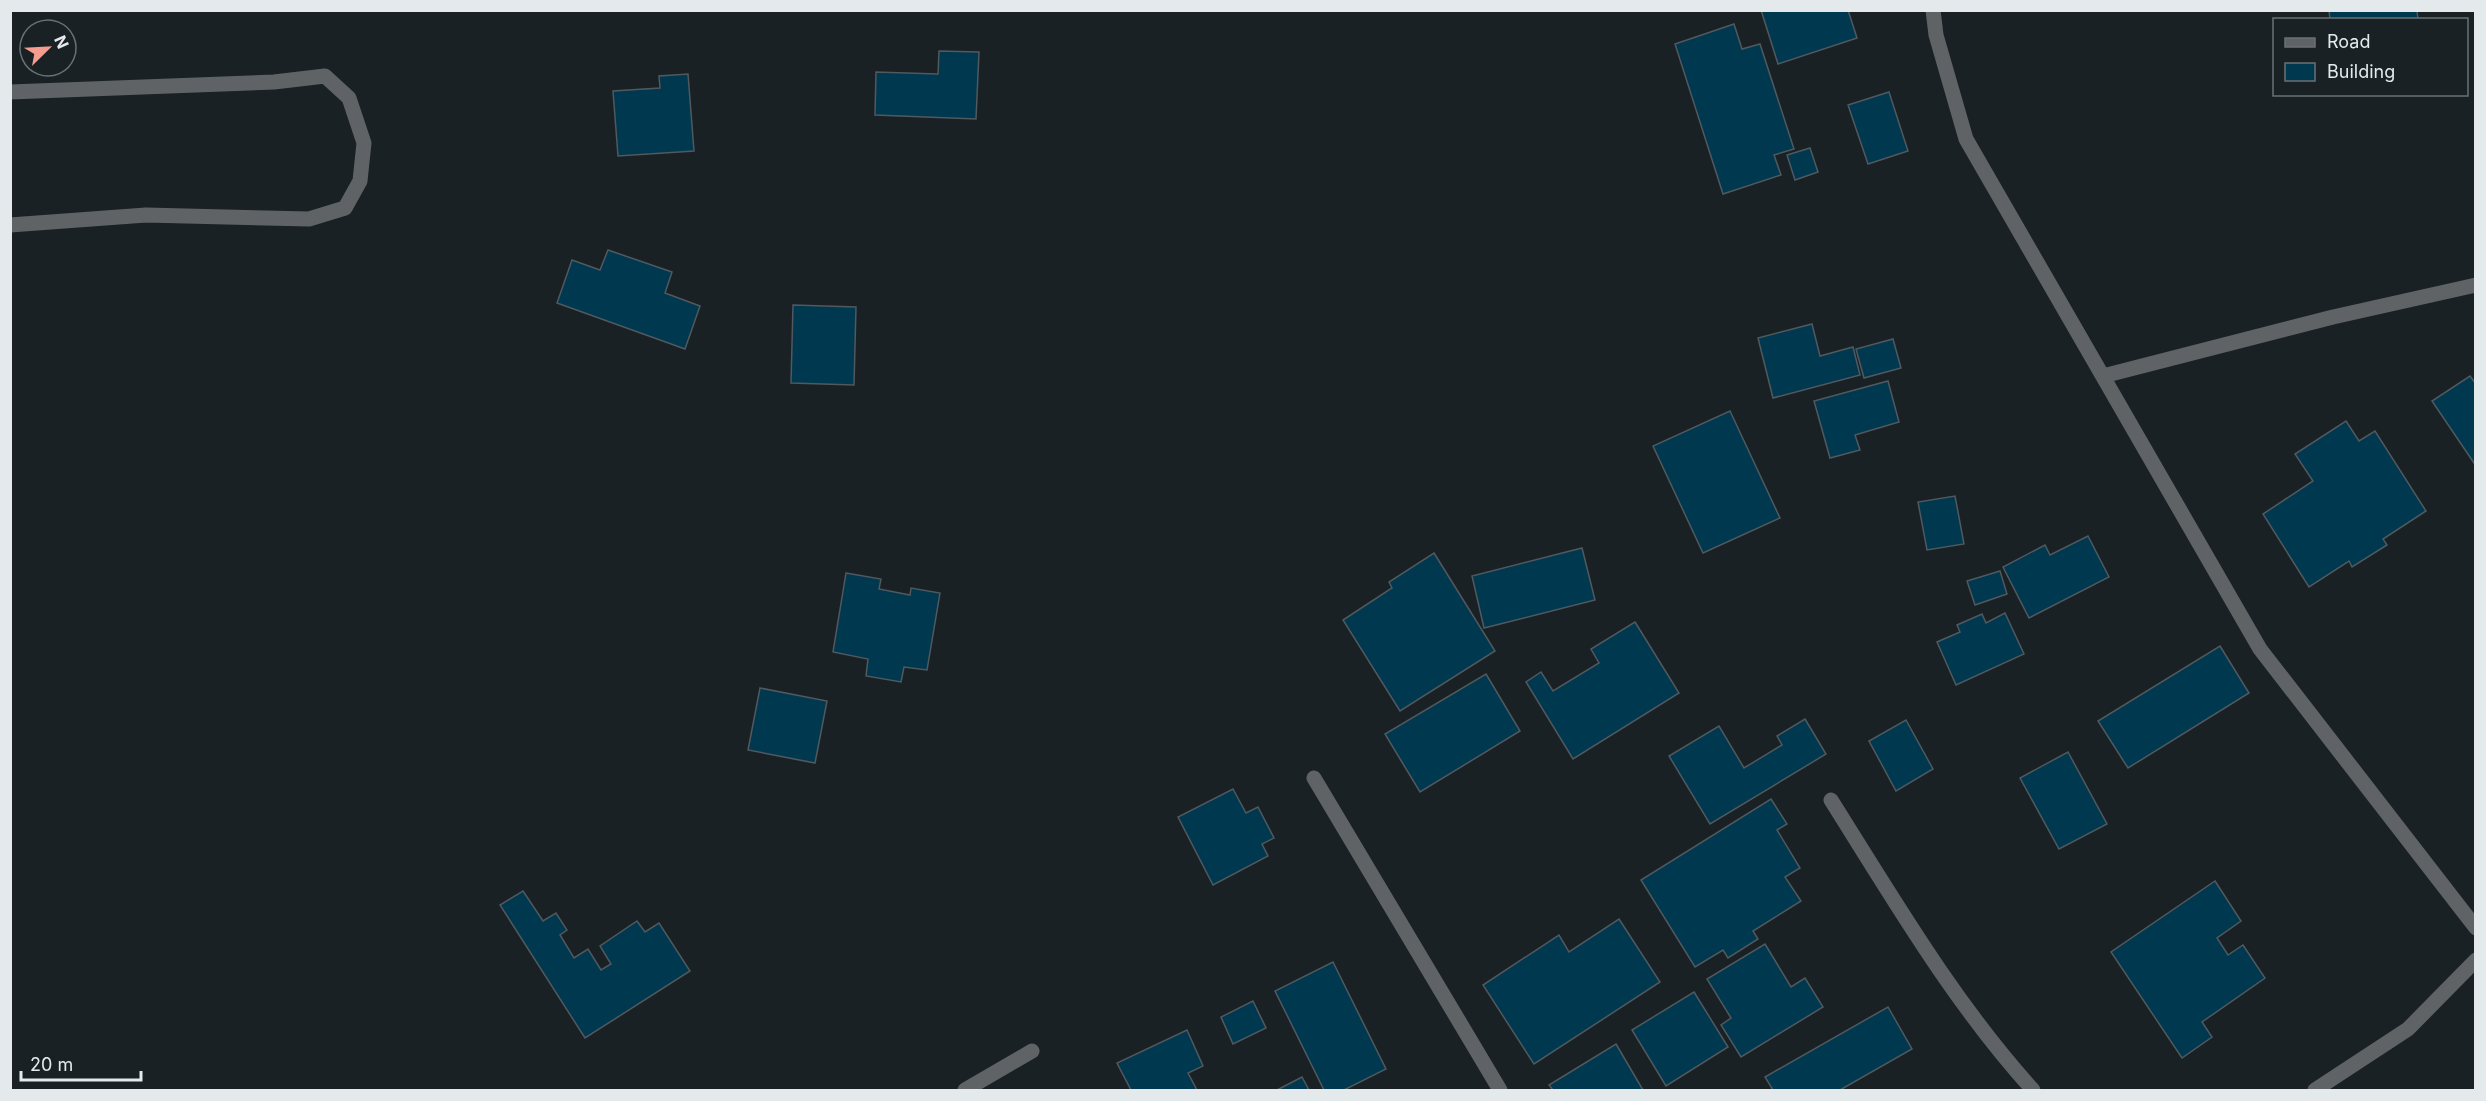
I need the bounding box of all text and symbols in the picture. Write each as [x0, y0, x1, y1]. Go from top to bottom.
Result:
north arrow [18, 18, 78, 78]
legend [2273, 18, 2468, 96]
text: Road [2327, 31, 2370, 52]
text: N [50, 32, 73, 52]
text: Building [2327, 61, 2395, 82]
scale bar [21, 1044, 141, 1082]
text: 20 m [30, 1054, 73, 1075]

